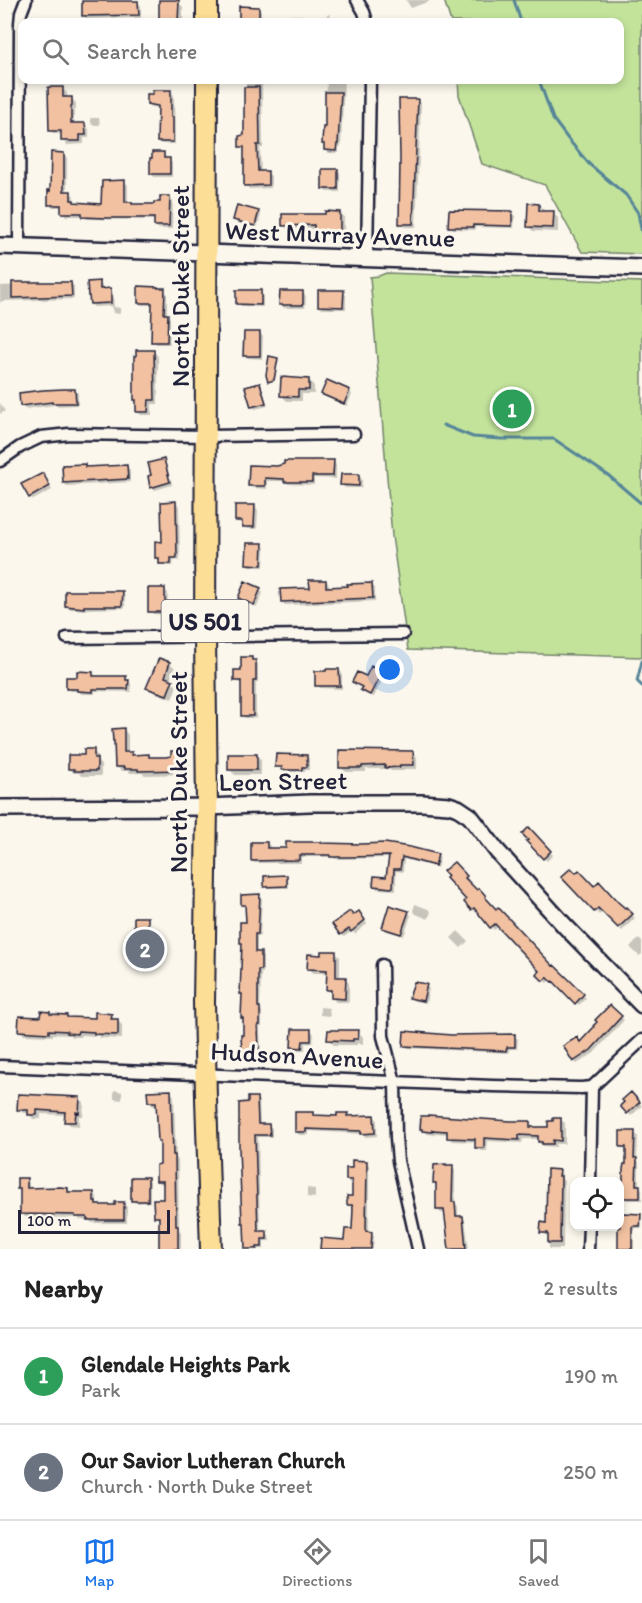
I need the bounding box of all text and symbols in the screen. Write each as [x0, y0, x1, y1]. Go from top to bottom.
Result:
search box [18, 18, 624, 84]
icon: search [39, 35, 72, 68]
text: Search here [87, 38, 197, 65]
street label: North Duke Street [164, 185, 196, 387]
street label: West Murray Avenue [224, 214, 456, 254]
pin: 1 [492, 386, 532, 432]
road number: US 501 [162, 600, 248, 642]
your location [375, 655, 404, 684]
street label: North Duke Street [162, 671, 194, 873]
street label: Leon Street [218, 764, 348, 798]
pin: 2 [126, 926, 164, 972]
street label: Hudson Avenue [210, 1034, 384, 1076]
map controls [570, 1177, 624, 1231]
button: locate [570, 1177, 624, 1231]
scale bar [18, 1207, 170, 1234]
text: 100 m [27, 1211, 71, 1230]
text: Nearby [24, 1272, 103, 1304]
text: 2 results [544, 1276, 618, 1300]
text: Glendale Heights Park [81, 1351, 290, 1378]
text: 1 [39, 1364, 48, 1388]
text: 190 m [565, 1364, 618, 1388]
text: Park [81, 1378, 120, 1402]
text: Our Savior Lutheran Church [81, 1447, 345, 1474]
text: 2 [38, 1460, 49, 1484]
text: 250 m [563, 1460, 618, 1484]
text: Church · North Duke Street [81, 1474, 313, 1498]
tab: Map [83, 1535, 116, 1590]
tab: Directions [282, 1535, 352, 1590]
tab: Saved [518, 1535, 559, 1590]

